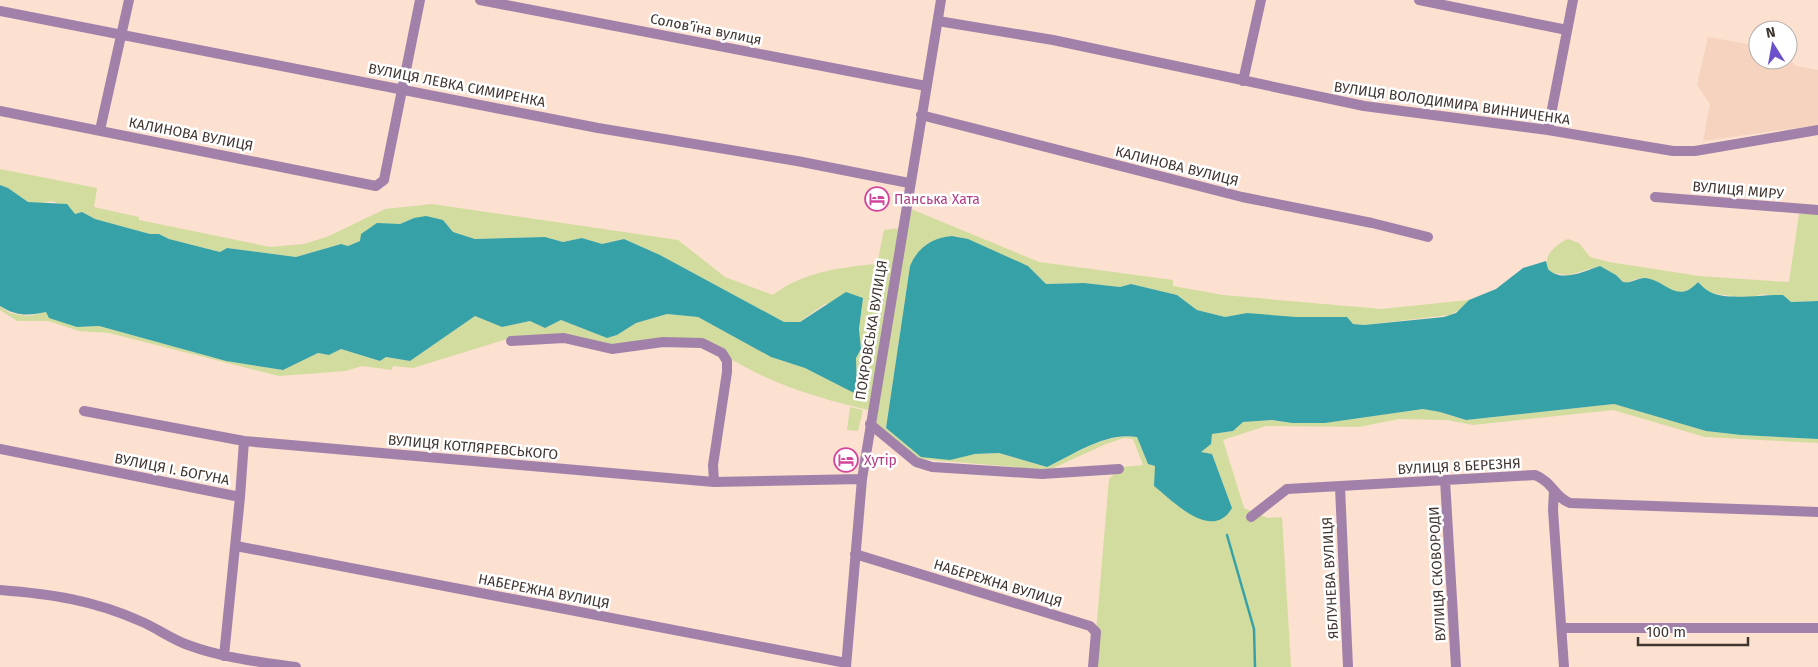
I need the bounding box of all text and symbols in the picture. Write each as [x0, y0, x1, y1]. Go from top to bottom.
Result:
street label: Соловʼїна вулиця [649, 10, 763, 49]
north arrow [1748, 20, 1798, 70]
text: N [1764, 23, 1777, 42]
street label: ВУЛИЦЯ ЛЕВКА СИМИРЕНКА [367, 60, 547, 111]
street label: ВУЛИЦЯ ВОЛОДИМИРА ВИННИЧЕНКА [1333, 78, 1571, 129]
street label: КАЛИНОВА ВУЛИЦЯ [127, 114, 255, 155]
street label: КАЛИНОВА ВУЛИЦЯ [1113, 143, 1240, 190]
street label: ВУЛИЦЯ МИРУ [1692, 178, 1785, 203]
hotel icon: Панська Хата [864, 186, 890, 212]
place label: Панська Хата [894, 191, 980, 208]
street label: ПОКРОВСЬКА ВУЛИЦЯ [852, 259, 891, 401]
street label: ВУЛИЦЯ КОТЛЯРЕВСЬКОГО [387, 432, 559, 463]
hotel icon: Хутір [833, 447, 859, 473]
street label: ВУЛИЦЯ І. БОГУНА [113, 450, 231, 489]
place label: Хутір [864, 452, 897, 469]
street label: ВУЛИЦЯ 8 БЕРЕЗНЯ [1397, 455, 1521, 478]
street label: ВУЛИЦЯ СКОВОРОДИ [1425, 506, 1450, 642]
street label: ЯБЛУНЕВА ВУЛИЦЯ [1319, 516, 1342, 640]
street label: НАБЕРЕЖНА ВУЛИЦЯ [932, 556, 1064, 611]
street label: НАБЕРЕЖНА ВУЛИЦЯ [477, 570, 611, 613]
scale bar [1638, 614, 1748, 646]
text: 100 m [1646, 623, 1686, 641]

